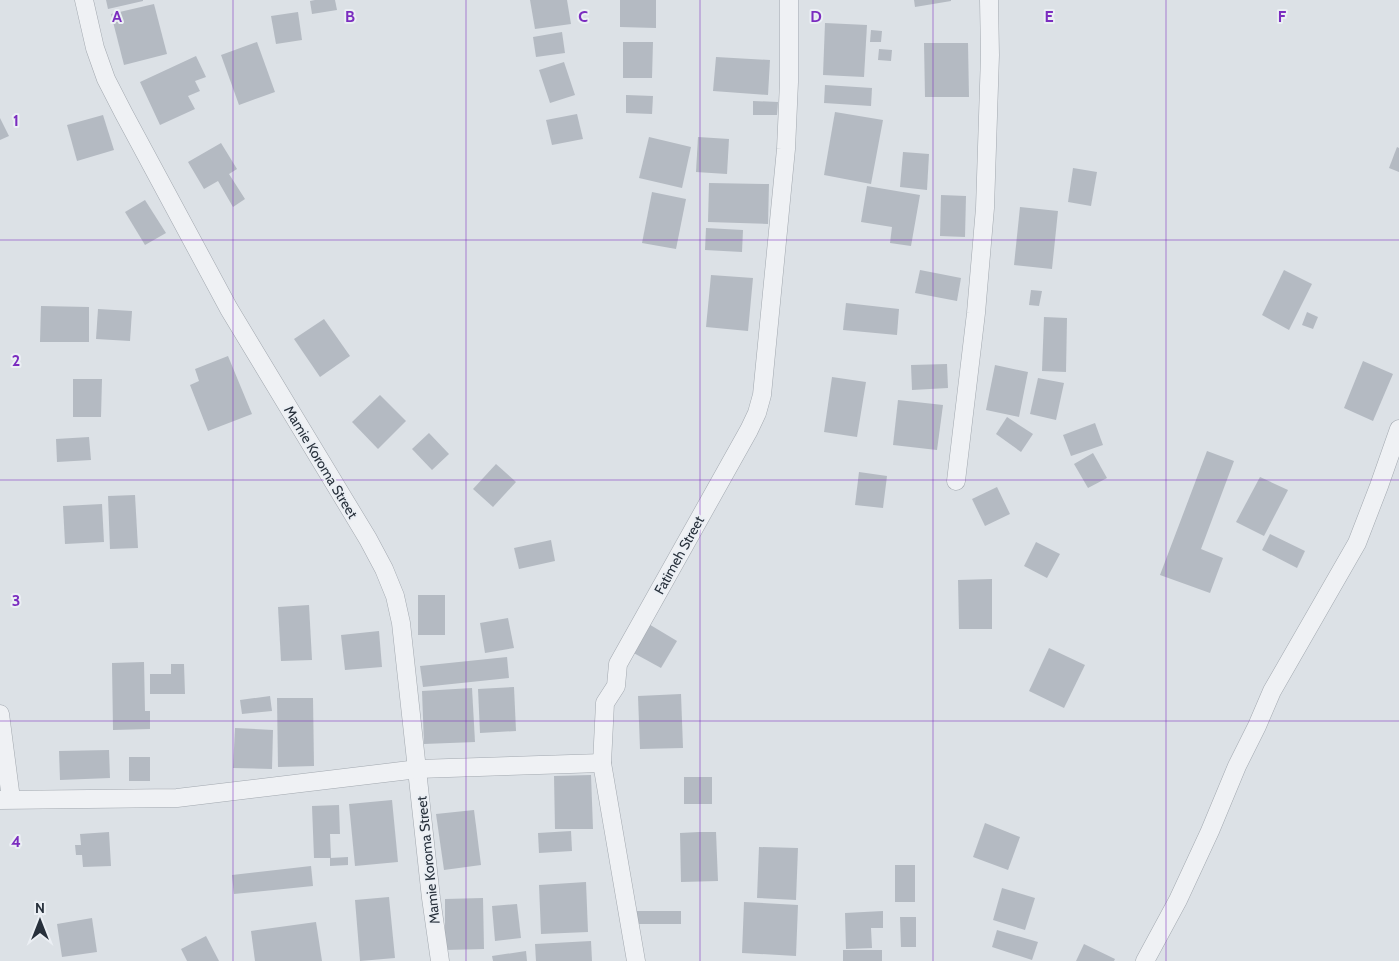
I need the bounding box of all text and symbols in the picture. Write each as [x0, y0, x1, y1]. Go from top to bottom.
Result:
text: A [112, 7, 122, 26]
text: B [345, 7, 355, 26]
text: C [578, 7, 588, 26]
text: D [810, 7, 822, 26]
text: E [1044, 7, 1054, 26]
text: F [1278, 7, 1287, 26]
text: 1 [13, 111, 19, 130]
text: 2 [12, 351, 20, 370]
street label: Mamie Koroma Street [280, 402, 362, 522]
street label: Fatimeh Street [650, 512, 708, 597]
text: 3 [12, 591, 20, 610]
street label: Mamie Koroma Street [412, 795, 444, 925]
text: 4 [11, 832, 21, 851]
north arrow [15, 896, 65, 946]
text: N [35, 899, 45, 917]

